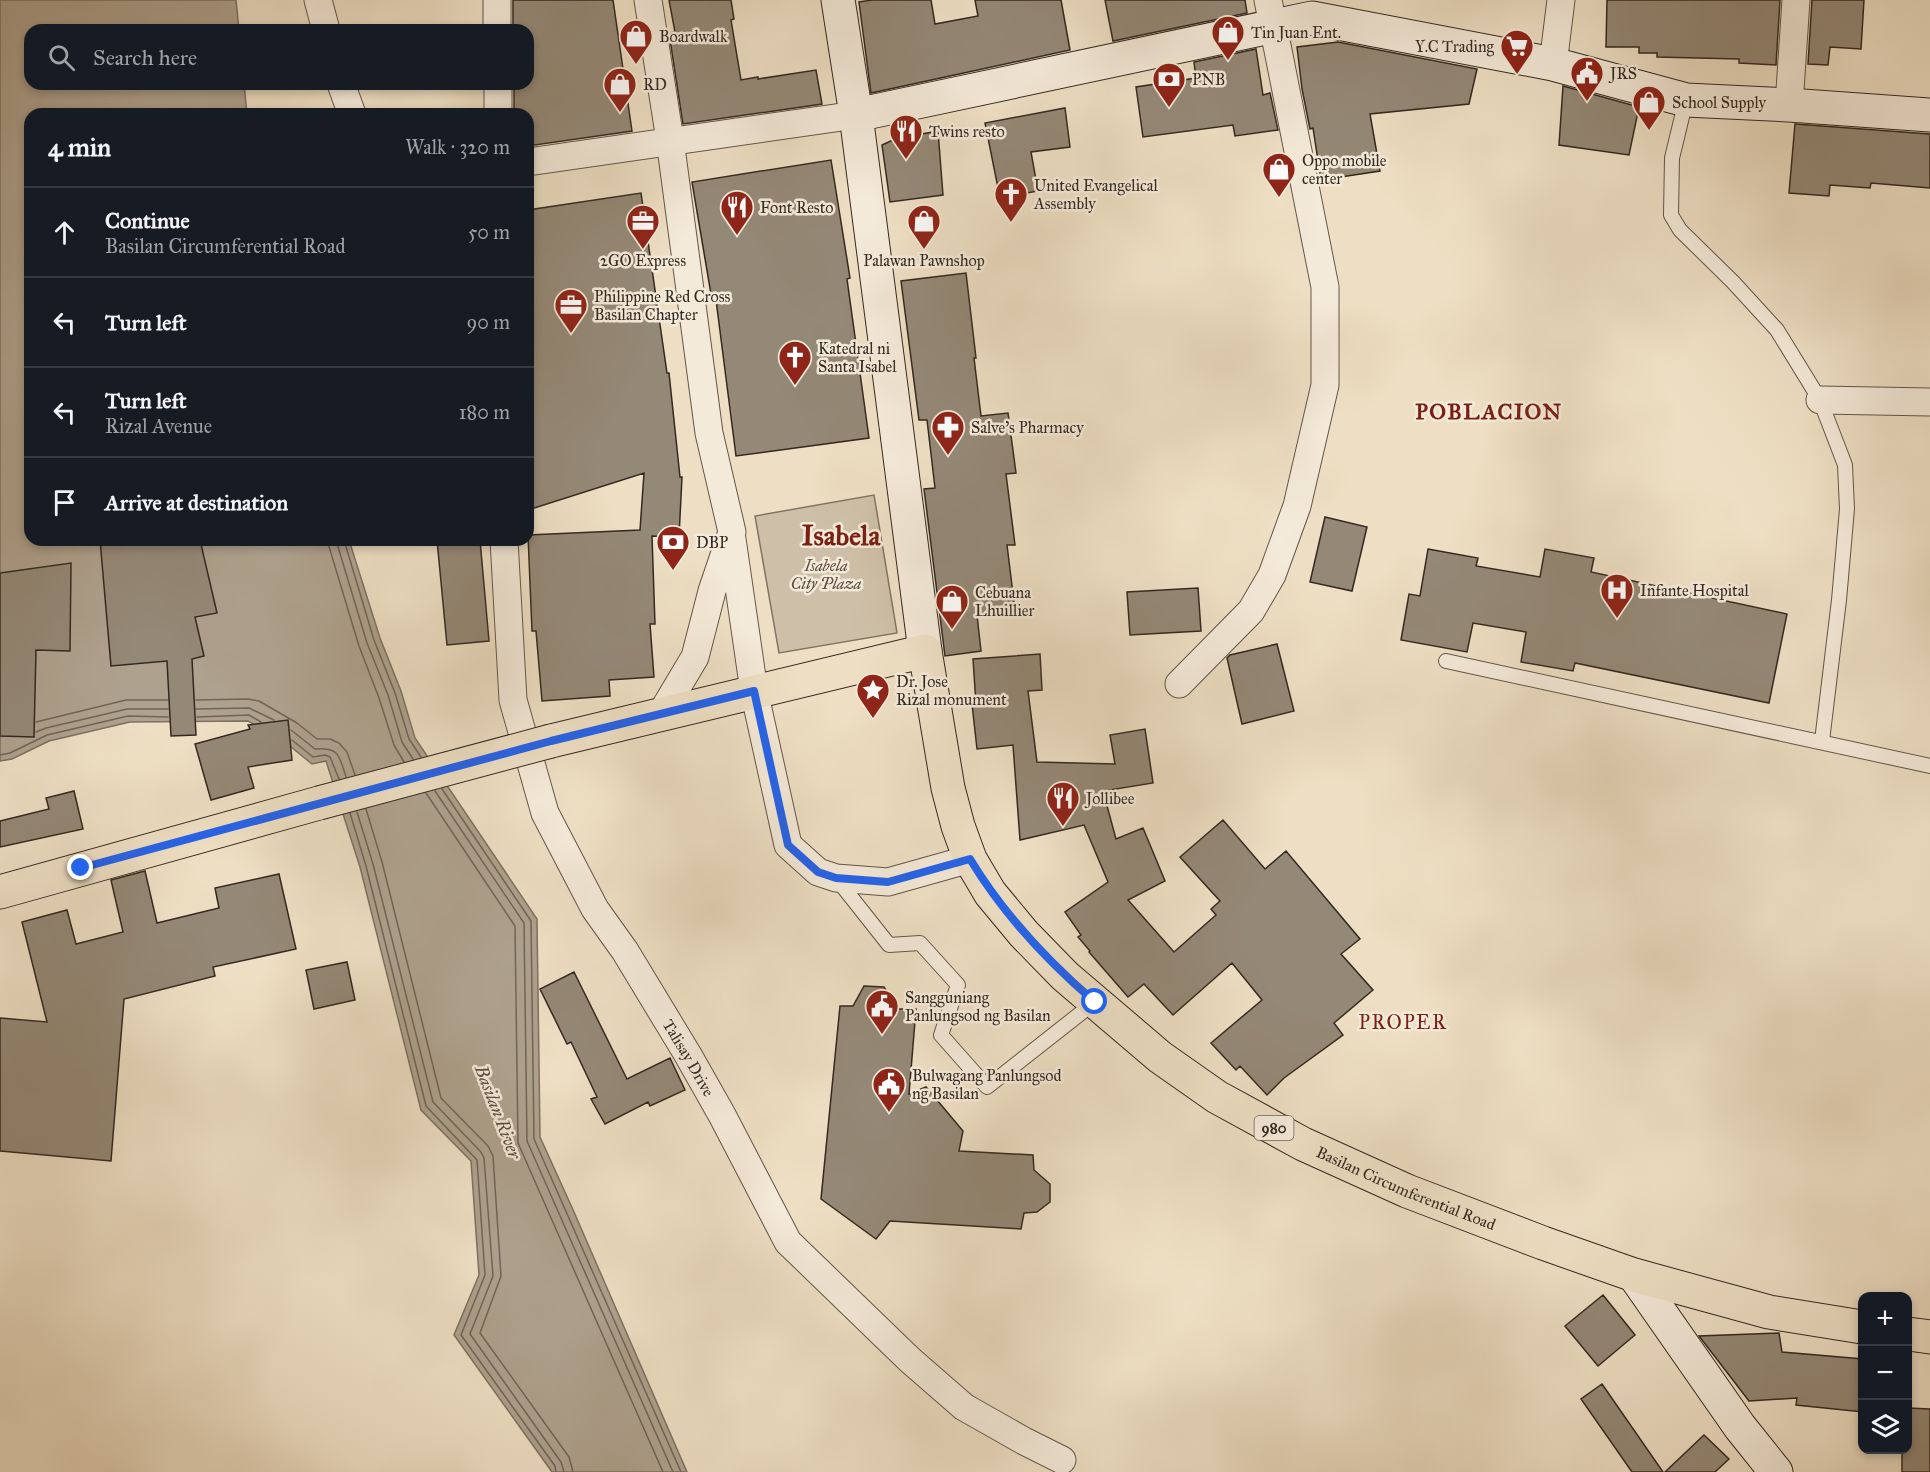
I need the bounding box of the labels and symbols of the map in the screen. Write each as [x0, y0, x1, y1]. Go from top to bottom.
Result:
shop icon: Tin Juan Ent. [1210, 14, 1246, 61]
shop icon: Boardwalk [618, 18, 654, 65]
place label: Tin Juan Ent. [1251, 23, 1341, 43]
place label: Boardwalk [659, 27, 728, 46]
supermarket icon: Y.C Trading [1499, 28, 1535, 75]
place label: Y.C Trading [1415, 37, 1495, 57]
public building icon: JRS [1569, 55, 1605, 102]
bank icon: PNB [1151, 61, 1187, 108]
place label: JRS [1608, 64, 1637, 84]
shop icon: RD [602, 66, 638, 113]
place label: PNB [1192, 70, 1225, 89]
place label: RD [643, 75, 667, 94]
shop icon: School Supply [1631, 84, 1667, 131]
place label: School Supply [1672, 93, 1767, 112]
restaurant icon: Twins resto [888, 113, 924, 160]
place label: Twins resto [929, 122, 1005, 141]
shop icon: Oppo mobile center [1261, 151, 1297, 198]
place label: Oppo mobile center [1302, 151, 1387, 188]
church icon: United Evangelical Assembly [993, 176, 1029, 223]
place label: United Evangelical Assembly [1033, 176, 1159, 213]
restaurant icon: Font Resto [719, 189, 755, 236]
place label: Font Resto [760, 198, 834, 217]
office icon: 2GO Express [625, 203, 661, 250]
shop icon: Palawan Pawnshop [906, 203, 942, 250]
place label: 2GO Express [600, 251, 686, 270]
place label: Palawan Pawnshop [863, 251, 985, 270]
office icon: Philippine Red Cross Basilan Chapter [553, 287, 589, 334]
place label: Philippine Red Cross Basilan Chapter [594, 287, 731, 324]
church icon: Katedral ni Santa Isabel [777, 339, 813, 386]
place label: Katedral ni Santa Isabel [818, 339, 897, 376]
district label: POBLACION [1415, 398, 1563, 425]
pharmacy icon: Salve's Pharmacy [930, 409, 966, 456]
place label: Salve's Pharmacy [971, 418, 1084, 437]
district label: Isabela [802, 518, 881, 553]
bank icon: DBP [655, 524, 691, 571]
place label: DBP [696, 533, 728, 552]
park label: Isabela City Plaza [791, 556, 862, 593]
hospital icon: Infante Hospital [1599, 572, 1635, 619]
place label: Infante Hospital [1640, 581, 1749, 600]
shop icon: Cebuana Lhuillier [934, 583, 970, 630]
place label: Cebuana Lhuillier [975, 583, 1034, 620]
place icon: Dr. Jose Rizal monument [855, 672, 891, 719]
place label: Dr. Jose Rizal monument [896, 672, 1007, 709]
restaurant icon: Jollibee [1045, 780, 1081, 827]
place label: Jollibee [1084, 789, 1135, 809]
route end [67, 854, 93, 880]
public building icon: Sangguniang Panlungsod ng Basilan [864, 988, 900, 1035]
place label: Sangguniang Panlungsod ng Basilan [905, 988, 1051, 1026]
route start [1081, 988, 1107, 1014]
district label: PROPER [1359, 1010, 1447, 1034]
street label: Talisay Drive [659, 1016, 719, 1100]
water label: Basilan River [470, 1061, 526, 1163]
public building icon: Bulwagang Panlungsod ng Basilan [871, 1066, 907, 1113]
place label: Bulwagang Panlungsod ng Basilan [912, 1066, 1061, 1104]
road number: 980 [1254, 1116, 1294, 1140]
street label: Basilan Circumferential Road [1313, 1142, 1498, 1234]

